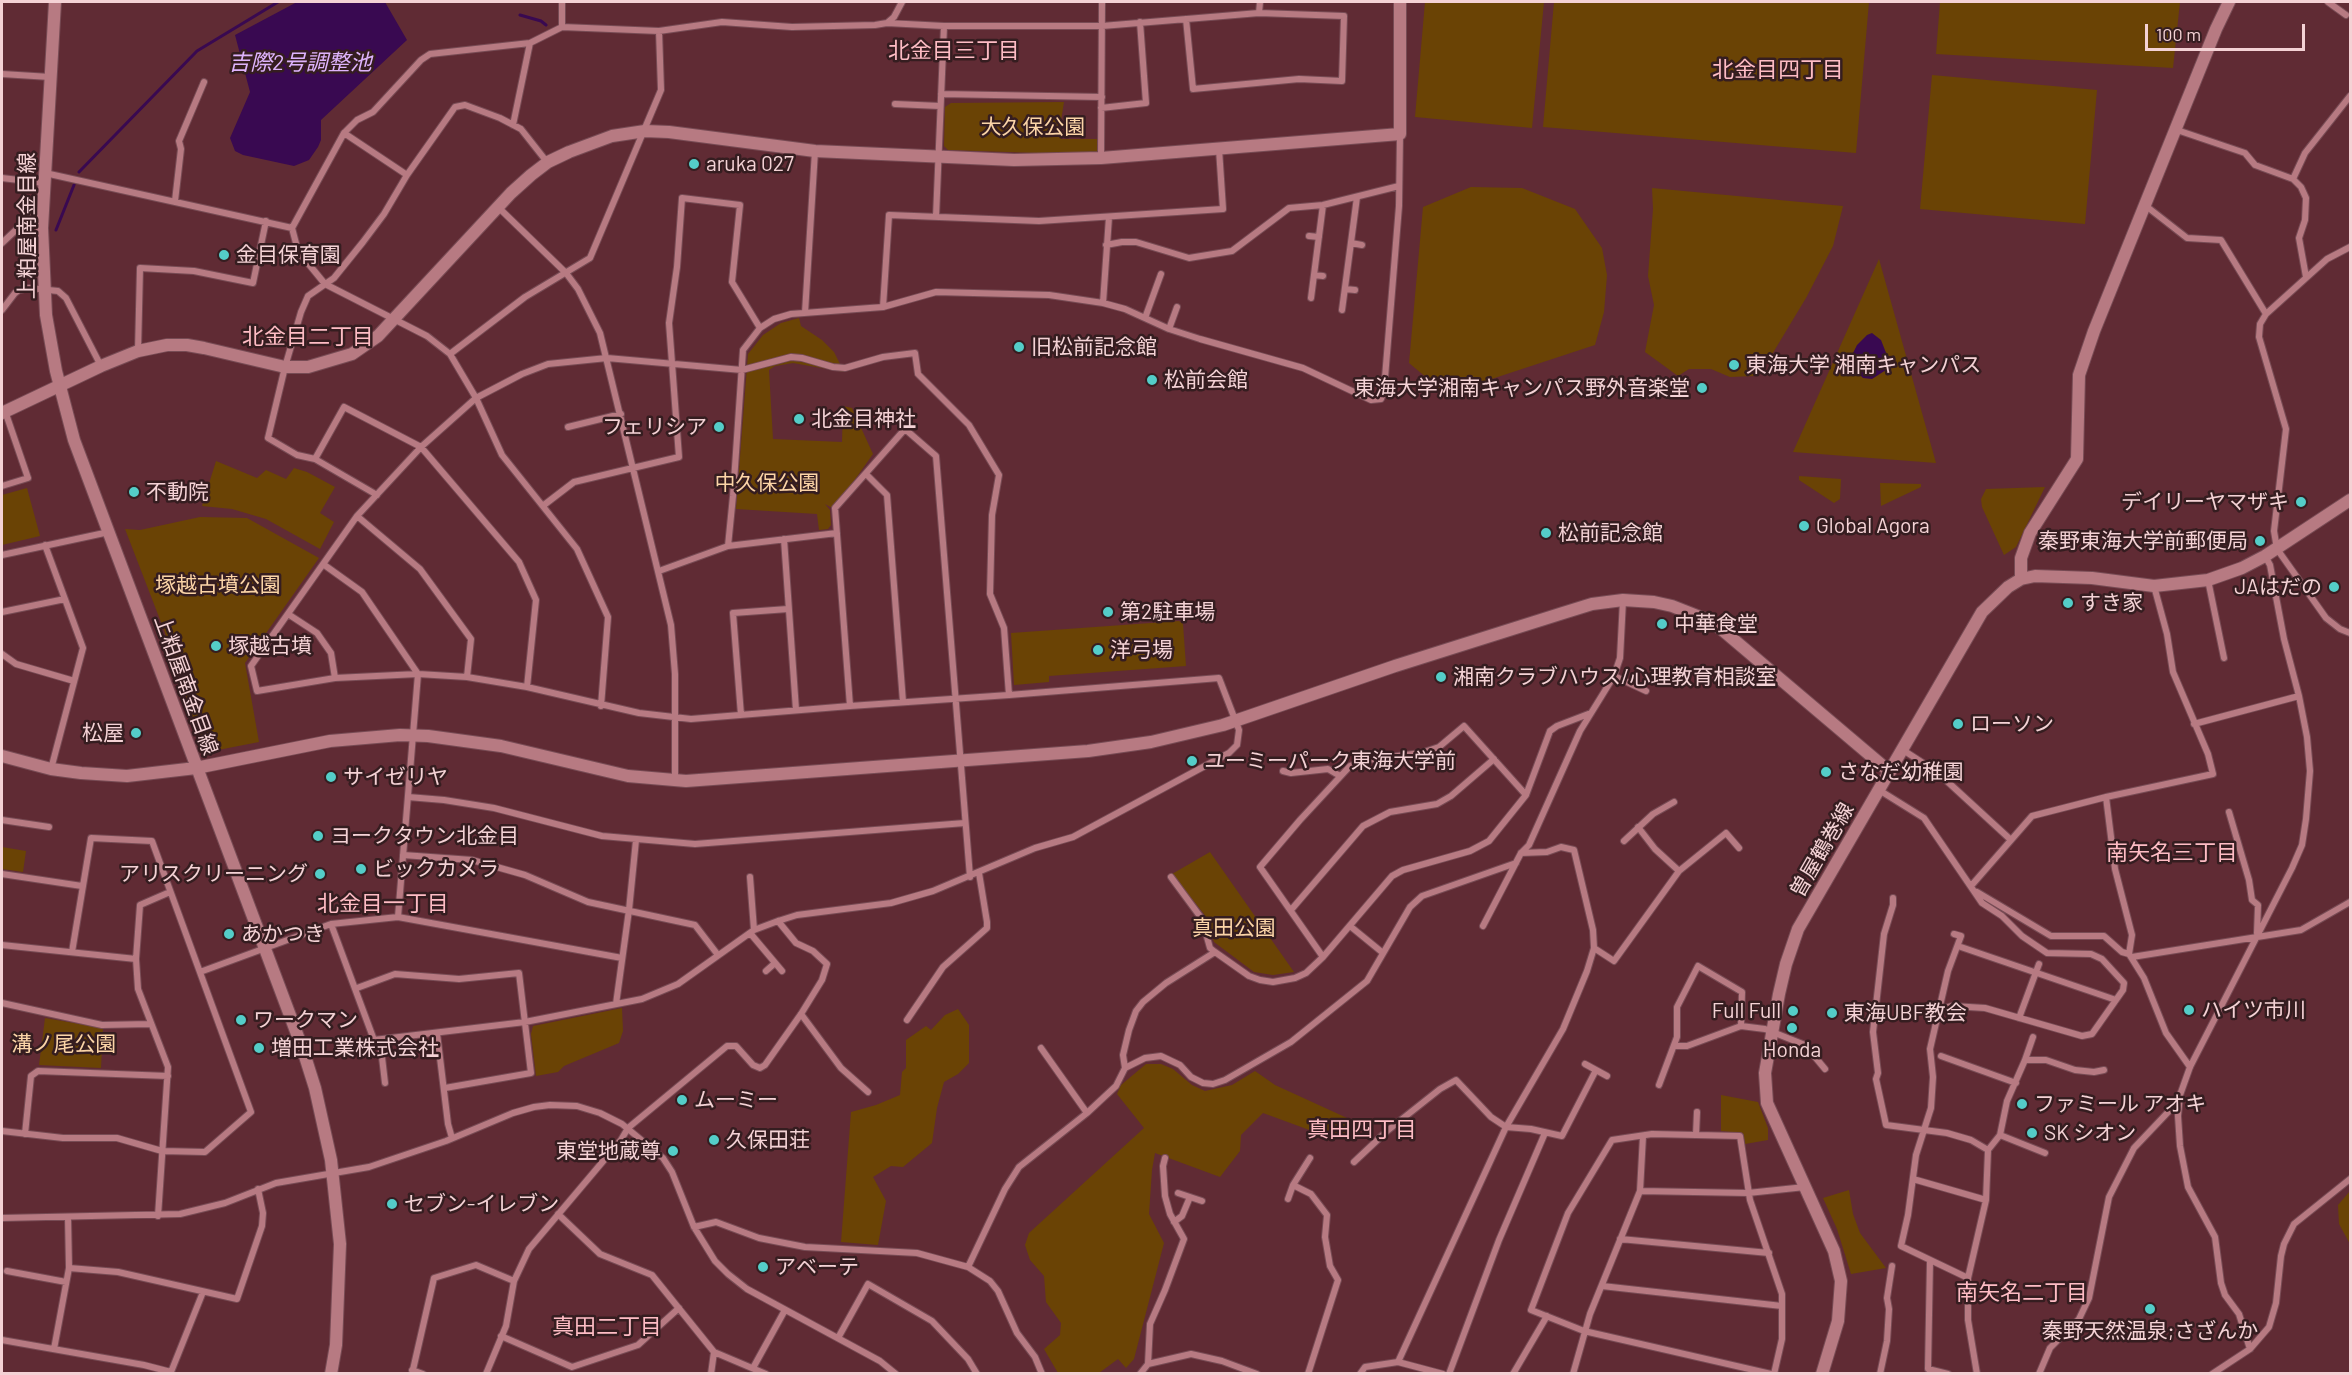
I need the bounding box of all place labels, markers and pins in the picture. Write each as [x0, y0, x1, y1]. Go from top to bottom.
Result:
place label: aruka 027 [706, 151, 794, 177]
marker: aruka 027 [687, 157, 701, 171]
place label: 金目保育園 [236, 242, 341, 268]
marker: 金目保育園 [217, 248, 231, 262]
place label: 旧松前記念館 [1031, 334, 1157, 360]
marker: 旧松前記念館 [1012, 340, 1026, 354]
place label: 東海大学 湘南キャンパス [1746, 352, 1981, 378]
marker: 東海大学 湘南キャンパス [1727, 358, 1741, 372]
place label: 松前会館 [1164, 367, 1248, 393]
marker: 松前会館 [1145, 373, 1159, 387]
place label: 東海大学湘南キャンパス野外音楽堂 [1354, 375, 1690, 401]
marker: 東海大学湘南キャンパス野外音楽堂 [1695, 381, 1709, 395]
place label: 北金目神社 [811, 406, 916, 432]
marker: 北金目神社 [792, 412, 806, 426]
place label: フェリシア [602, 414, 707, 440]
marker: フェリシア [712, 420, 726, 434]
place label: 不動院 [146, 479, 209, 505]
marker: 不動院 [127, 485, 141, 499]
place label: デイリーヤマザキ [2121, 489, 2289, 515]
marker: デイリーヤマザキ [2294, 495, 2308, 509]
place label: Global Agora [1816, 513, 1930, 539]
marker: Global Agora [1797, 519, 1811, 533]
place label: 松前記念館 [1558, 520, 1663, 546]
marker: 松前記念館 [1539, 526, 1553, 540]
place label: 秦野東海大学前郵便局 [2038, 528, 2248, 554]
marker: 秦野東海大学前郵便局 [2253, 534, 2267, 548]
place label: JAはだの [2234, 574, 2322, 600]
marker: JAはだの [2327, 580, 2341, 594]
place label: すき家 [2080, 590, 2143, 616]
marker: すき家 [2061, 596, 2075, 610]
place label: 第2駐車場 [1120, 599, 1215, 625]
marker: 第2駐車場 [1101, 605, 1115, 619]
place label: 中華食堂 [1674, 611, 1758, 637]
marker: 中華食堂 [1655, 617, 1669, 631]
place label: 塚越古墳 [228, 633, 312, 659]
place label: 洋弓場 [1110, 637, 1173, 663]
marker: 塚越古墳 [209, 639, 223, 653]
marker: 洋弓場 [1091, 643, 1105, 657]
place label: 湘南クラブハウス/心理教育相談室 [1453, 664, 1776, 690]
marker: 湘南クラブハウス/心理教育相談室 [1434, 670, 1448, 684]
place label: ローソン [1970, 711, 2054, 737]
marker: ローソン [1951, 717, 1965, 731]
place label: 松屋 [82, 720, 124, 746]
marker: 松屋 [129, 726, 143, 740]
place label: ユーミーパーク東海大学前 [1204, 748, 1456, 774]
marker: ユーミーパーク東海大学前 [1185, 754, 1199, 768]
place label: さなだ幼稚園 [1838, 759, 1964, 785]
place label: サイゼリヤ [343, 764, 448, 790]
marker: さなだ幼稚園 [1819, 765, 1833, 779]
marker: サイゼリヤ [324, 770, 338, 784]
place label: ヨークタウン北金目 [330, 823, 519, 849]
marker: ヨークタウン北金目 [311, 829, 325, 843]
place label: ビックカメラ [373, 856, 499, 882]
place label: アリスクリーニング [119, 861, 308, 887]
marker: ビックカメラ [354, 862, 368, 876]
marker: アリスクリーニング [313, 867, 327, 881]
place label: あかつき [241, 921, 325, 947]
marker: あかつき [222, 927, 236, 941]
place label: ハイツ市川 [2201, 997, 2306, 1023]
place label: Full Full [1712, 998, 1781, 1024]
place label: 東海UBF教会 [1844, 1000, 1967, 1026]
marker: ハイツ市川 [2182, 1003, 2196, 1017]
marker: Full Full [1786, 1004, 1800, 1018]
marker: 東海UBF教会 [1825, 1006, 1839, 1020]
place label: ワークマン [253, 1007, 358, 1033]
marker: ワークマン [234, 1013, 248, 1027]
marker: Honda [1785, 1021, 1799, 1035]
place label: 増田工業株式会社 [271, 1035, 439, 1061]
place label: Honda [1763, 1037, 1821, 1063]
marker: 増田工業株式会社 [252, 1041, 266, 1055]
place label: ムーミー [694, 1087, 778, 1113]
place label: ファミール アオキ [2034, 1091, 2206, 1117]
marker: ムーミー [675, 1093, 689, 1107]
marker: ファミール アオキ [2015, 1097, 2029, 1111]
place label: SK シオン [2044, 1120, 2136, 1146]
marker: SK シオン [2025, 1126, 2039, 1140]
place label: 久保田荘 [726, 1127, 810, 1153]
marker: 久保田荘 [707, 1133, 721, 1147]
place label: 東堂地蔵尊 [556, 1138, 661, 1164]
marker: 東堂地蔵尊 [666, 1144, 680, 1158]
place label: セブン-イレブン [404, 1191, 559, 1217]
marker: セブン-イレブン [385, 1197, 399, 1211]
place label: アベーテ [775, 1254, 859, 1280]
marker: アベーテ [756, 1260, 770, 1274]
marker: 秦野天然温泉;さざんか [2143, 1302, 2157, 1316]
place label: 秦野天然温泉;さざんか [2042, 1318, 2258, 1344]

